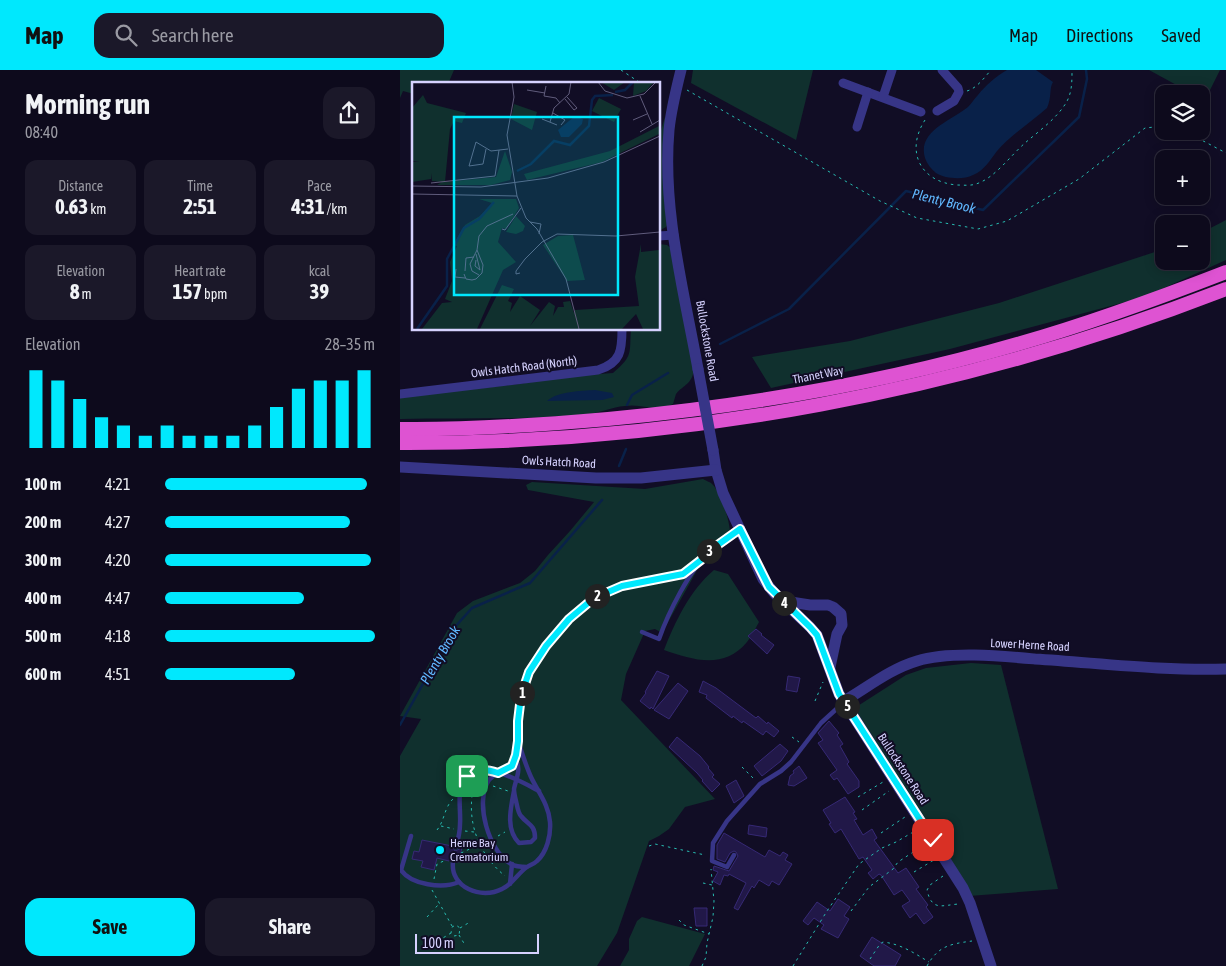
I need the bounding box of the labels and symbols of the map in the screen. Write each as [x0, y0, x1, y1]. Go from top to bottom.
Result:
inset map [412, 82, 660, 330]
water label: Plenty Brook [911, 185, 978, 217]
street label: Bullockstone Road [693, 299, 721, 383]
street label: Owls Hatch Road (North) [470, 354, 578, 380]
street label: Thanet Way [791, 363, 845, 387]
street label: Owls Hatch Road [522, 453, 596, 471]
pin: 3 [696, 538, 722, 564]
pin: 2 [584, 584, 610, 608]
pin: 4 [772, 590, 796, 616]
water label: Plenty Brook [417, 622, 464, 687]
street label: Lower Herne Road [990, 636, 1070, 654]
pin: 1 [510, 680, 534, 706]
pin: 5 [834, 694, 860, 718]
street label: Bullockstone Road [875, 731, 931, 807]
pin [446, 755, 488, 797]
pin [912, 819, 954, 861]
place label: Herne Bay Crematorium [450, 836, 508, 864]
marker: Herne Bay Crematorium [434, 844, 446, 856]
scale bar [415, 931, 539, 954]

